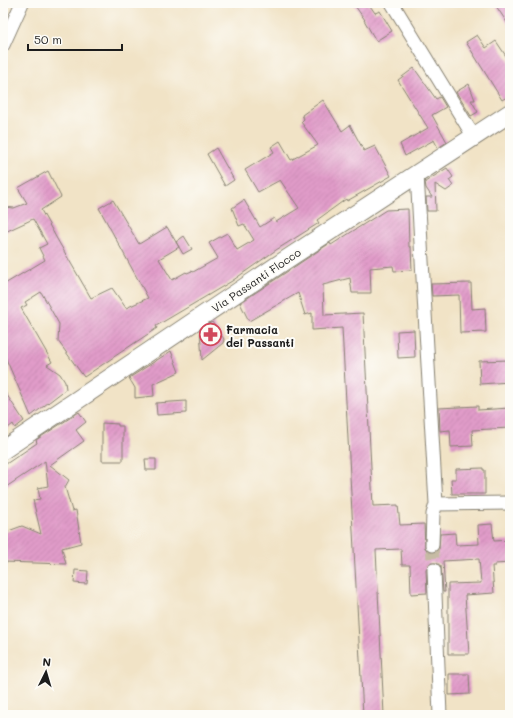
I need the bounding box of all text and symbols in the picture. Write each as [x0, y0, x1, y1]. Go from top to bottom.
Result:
scale bar [28, 26, 122, 52]
text: 50 m [34, 31, 62, 47]
street label: Via Passanti Flocco [208, 244, 304, 315]
pharmacy icon: Farmacia dei Passanti [197, 322, 223, 348]
place label: Farmacia dei Passanti [226, 322, 294, 350]
north arrow [26, 652, 66, 692]
text: N [42, 654, 52, 669]

